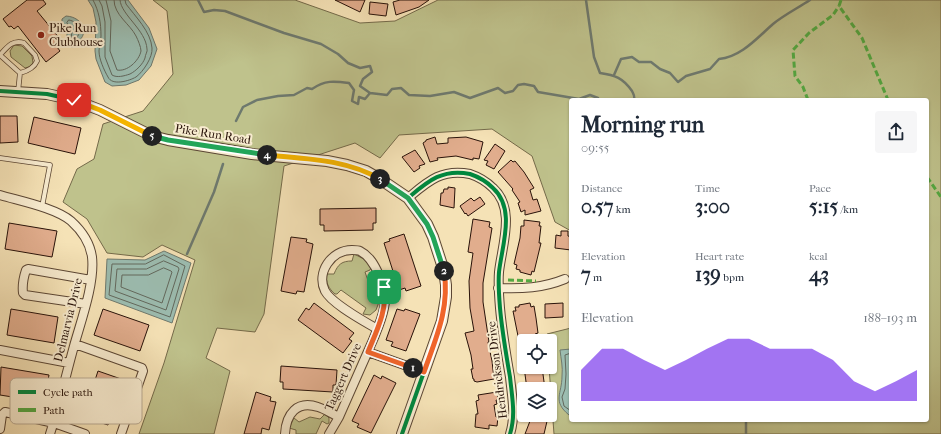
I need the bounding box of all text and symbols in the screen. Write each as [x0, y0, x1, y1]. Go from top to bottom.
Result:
place label: Pike Run Clubhouse [49, 21, 103, 49]
marker: Pike Run Clubhouse [36, 30, 46, 40]
pin [57, 83, 91, 117]
icon: check [63, 89, 85, 111]
button: share [875, 111, 917, 153]
text: Morning run [581, 112, 704, 138]
street label: Pike Run Road [174, 121, 252, 147]
pin: 5 [142, 126, 162, 146]
text: 5 [150, 129, 154, 142]
text: 09:55 [581, 140, 609, 155]
pin: 4 [257, 145, 277, 165]
text: 4 [264, 148, 270, 161]
pin: 3 [370, 169, 390, 189]
text: 3 [378, 172, 382, 185]
text: Distance [581, 182, 622, 195]
text: Time [695, 182, 720, 195]
text: Pace [809, 182, 831, 195]
text: 0.57 [581, 195, 613, 218]
text: 3:00 [695, 195, 730, 218]
text: 5:15 [809, 195, 838, 218]
text: km [613, 203, 631, 216]
text: /km [838, 203, 858, 216]
text: Elevation [581, 250, 625, 263]
text: Heart rate [695, 250, 744, 263]
text: kcal [809, 250, 828, 263]
pin: 2 [434, 261, 454, 281]
text: 7 [581, 263, 591, 286]
text: 139 [695, 263, 721, 286]
text: 43 [809, 263, 829, 286]
text: 2 [441, 264, 447, 277]
pin [367, 270, 401, 304]
text: m [591, 271, 602, 284]
text: bpm [721, 271, 744, 284]
icon: arrive [373, 276, 395, 298]
street label: Delmarvia Drive [51, 277, 85, 363]
text: Elevation [581, 310, 634, 325]
text: 188–193 m [863, 310, 917, 325]
street label: Hendrickson Drive [484, 320, 510, 419]
map controls [517, 334, 557, 422]
button: locate [517, 334, 557, 374]
street label: Taggert Drive [322, 341, 364, 413]
pin: 1 [403, 358, 423, 378]
text: 1 [411, 361, 415, 374]
legend [10, 378, 142, 424]
button: layers [517, 382, 557, 422]
text: Cycle path [43, 386, 94, 399]
text: Path [43, 404, 66, 417]

